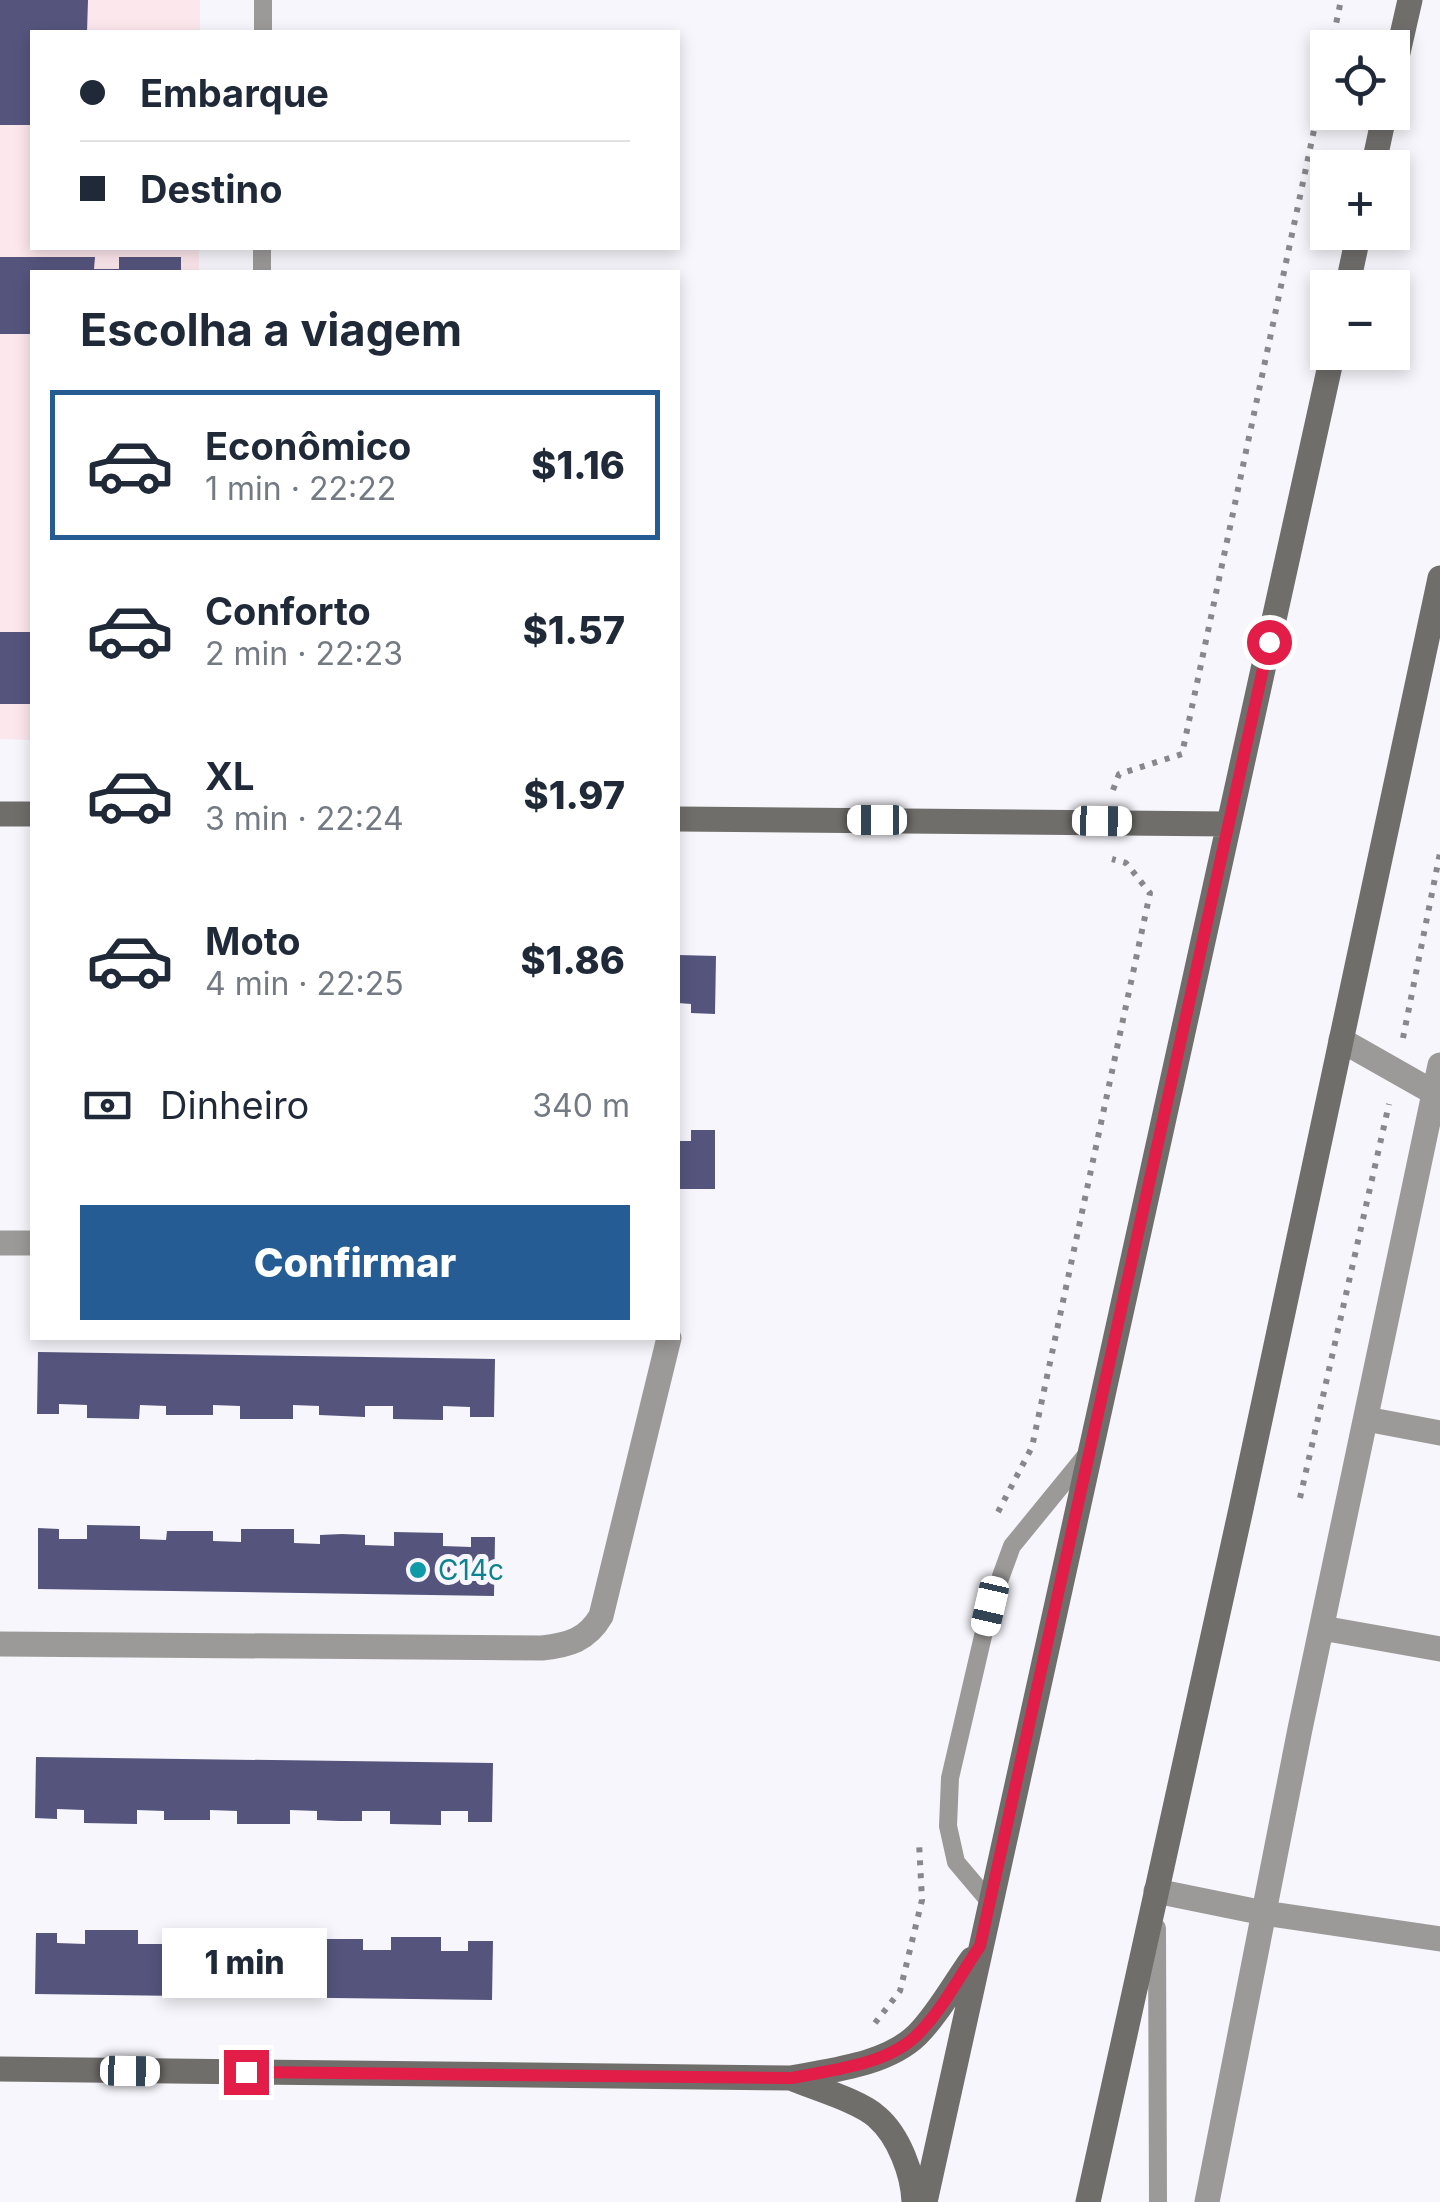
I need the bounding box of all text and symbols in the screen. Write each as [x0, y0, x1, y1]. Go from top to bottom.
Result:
map controls [1310, 30, 1410, 370]
button: locate [1310, 30, 1410, 130]
text: Embarque [140, 70, 329, 116]
button: + [1310, 150, 1410, 250]
text: Destino [140, 166, 283, 212]
button: − [1310, 270, 1410, 370]
text: Escolha a viagem [80, 302, 462, 357]
icon: car [85, 420, 175, 510]
text: Econômico [205, 423, 411, 469]
text: $1.16 [531, 442, 625, 488]
text: 1 min · 22:22 [205, 469, 396, 508]
icon: car [85, 585, 175, 675]
text: Conforto [205, 588, 371, 634]
text: $1.57 [523, 607, 625, 653]
route start [1247, 620, 1292, 665]
text: 2 min · 22:23 [205, 634, 403, 673]
icon: car [85, 750, 175, 840]
text: XL [205, 753, 255, 799]
text: $1.97 [524, 772, 625, 818]
text: 3 min · 22:24 [205, 799, 404, 838]
car [847, 805, 907, 835]
car [1072, 805, 1132, 837]
icon: car [85, 915, 175, 1005]
text: Moto [205, 918, 301, 964]
text: $1.86 [521, 937, 625, 983]
text: 4 min · 22:25 [205, 964, 404, 1003]
icon: cash [80, 1078, 135, 1133]
text: Dinheiro [160, 1082, 309, 1128]
text: 340 m [532, 1086, 630, 1125]
button: Confirmar [80, 1205, 630, 1320]
place label: C14c [438, 1553, 504, 1587]
marker: C14c [407, 1559, 429, 1581]
car [969, 1573, 1011, 1639]
callout: 1 min [164, 1927, 328, 1997]
text: 1 min [204, 1943, 285, 1982]
route end [224, 2050, 269, 2095]
car [100, 2055, 160, 2087]

